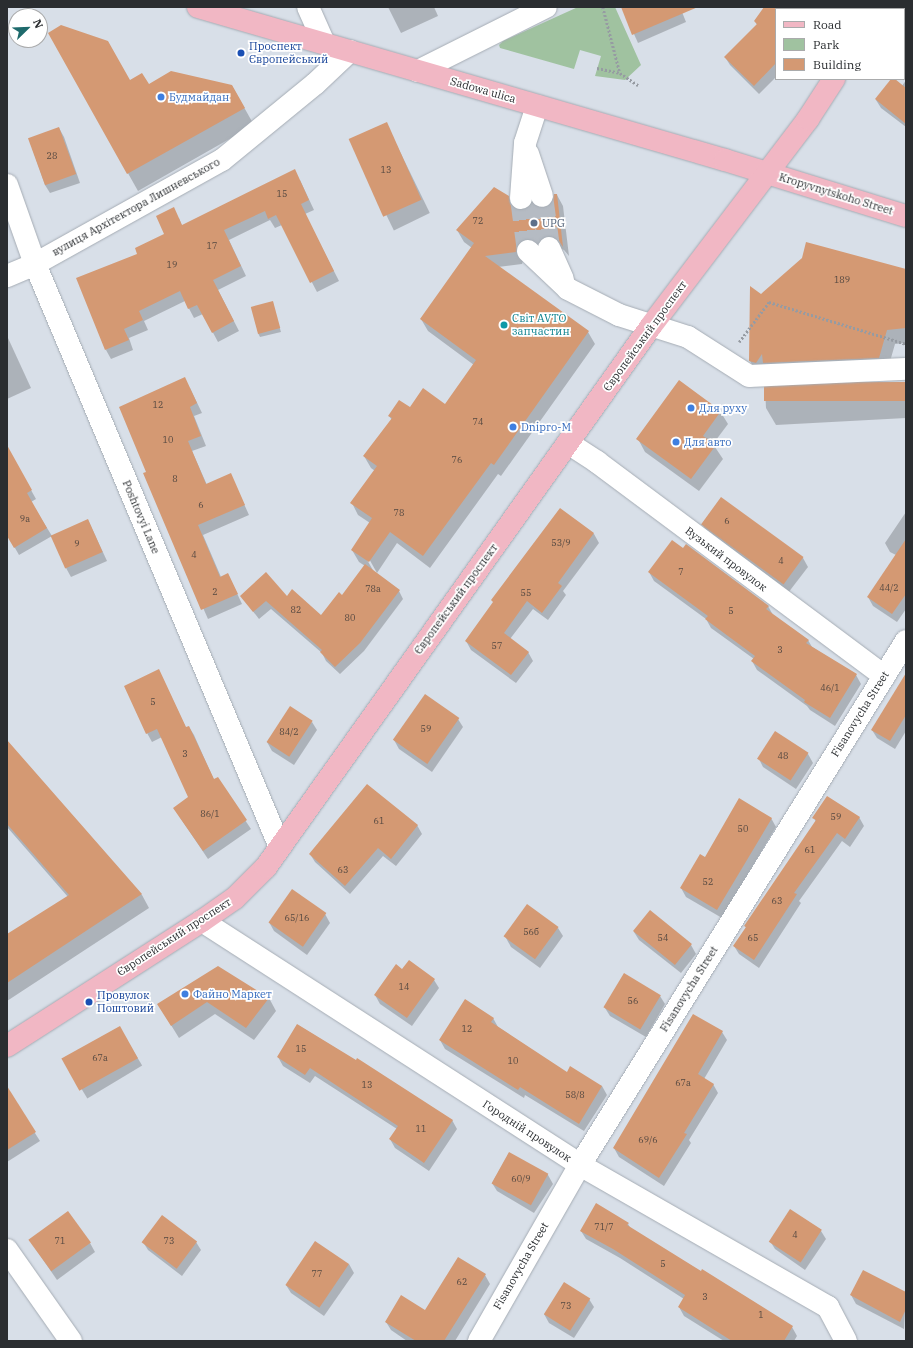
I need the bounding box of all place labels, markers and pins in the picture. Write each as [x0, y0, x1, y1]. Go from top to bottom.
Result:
place label: Проспект Європейський [249, 40, 328, 66]
marker: Проспект Європейський [236, 48, 246, 58]
place label: Будмайдан [169, 90, 229, 104]
marker: Будмайдан [156, 92, 166, 102]
place label: UPG [542, 216, 565, 230]
marker: UPG [529, 218, 539, 228]
place label: Світ AVTO запчастин [512, 312, 570, 338]
marker: Світ AVTO запчастин [499, 320, 509, 330]
place label: Для руху [699, 401, 747, 415]
marker: Для руху [686, 403, 696, 413]
place label: Dnipro-M [521, 420, 571, 434]
marker: Dnipro-M [508, 422, 518, 432]
place label: Для авто [684, 435, 731, 449]
marker: Для авто [671, 437, 681, 447]
place label: Файно Маркет [193, 987, 272, 1001]
place label: Провулок Поштовий [97, 989, 154, 1015]
marker: Файно Маркет [180, 989, 190, 999]
marker: Провулок Поштовий [84, 997, 94, 1007]

